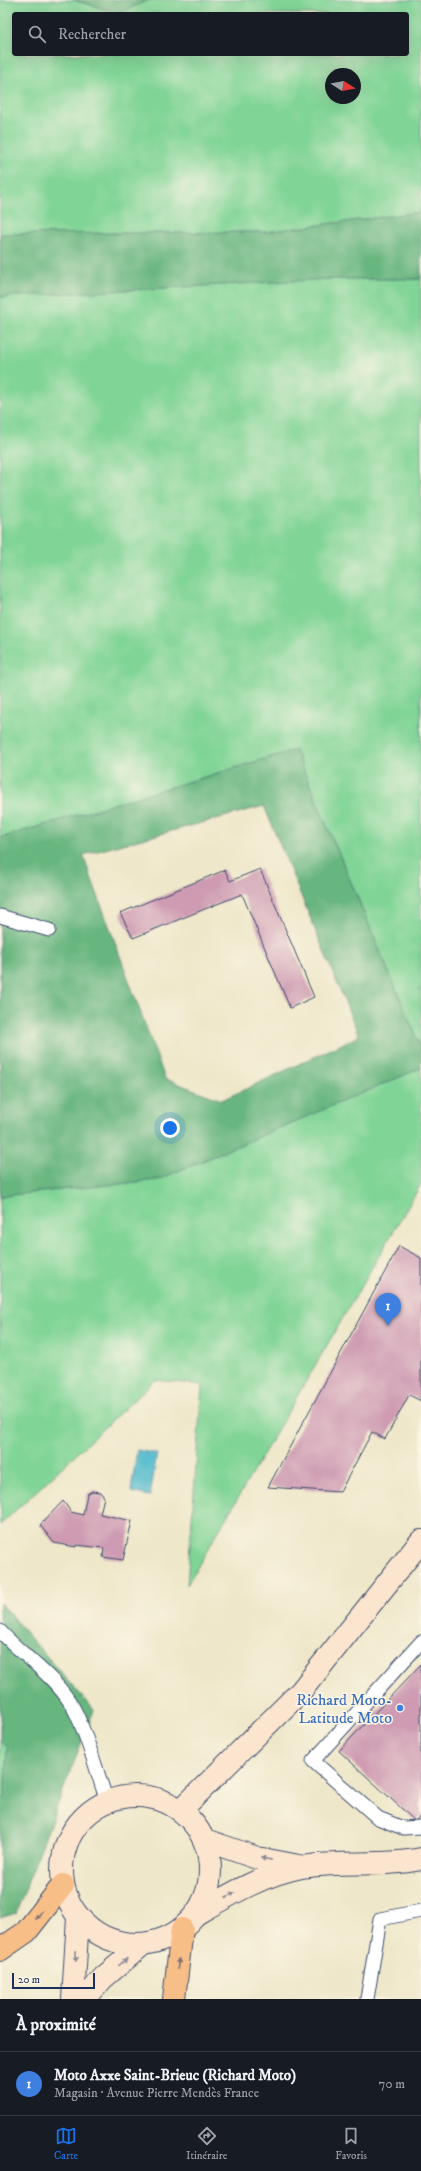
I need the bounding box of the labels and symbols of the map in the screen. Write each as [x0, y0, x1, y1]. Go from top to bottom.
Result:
north arrow [325, 68, 361, 104]
your location [160, 1118, 180, 1138]
pin: 1 [375, 1293, 401, 1326]
place label: Richard Moto- Latitude Moto [296, 1690, 392, 1728]
marker: Richard Moto- Latitude Moto [395, 1703, 405, 1713]
one-way arrow [259, 1856, 272, 1862]
one-way arrow [224, 1891, 236, 1898]
one-way arrow [34, 1910, 43, 1921]
one-way arrow [73, 1950, 80, 1962]
one-way arrow [117, 1957, 128, 1966]
one-way arrow [175, 1958, 181, 1970]
scale bar [12, 1971, 95, 1990]

